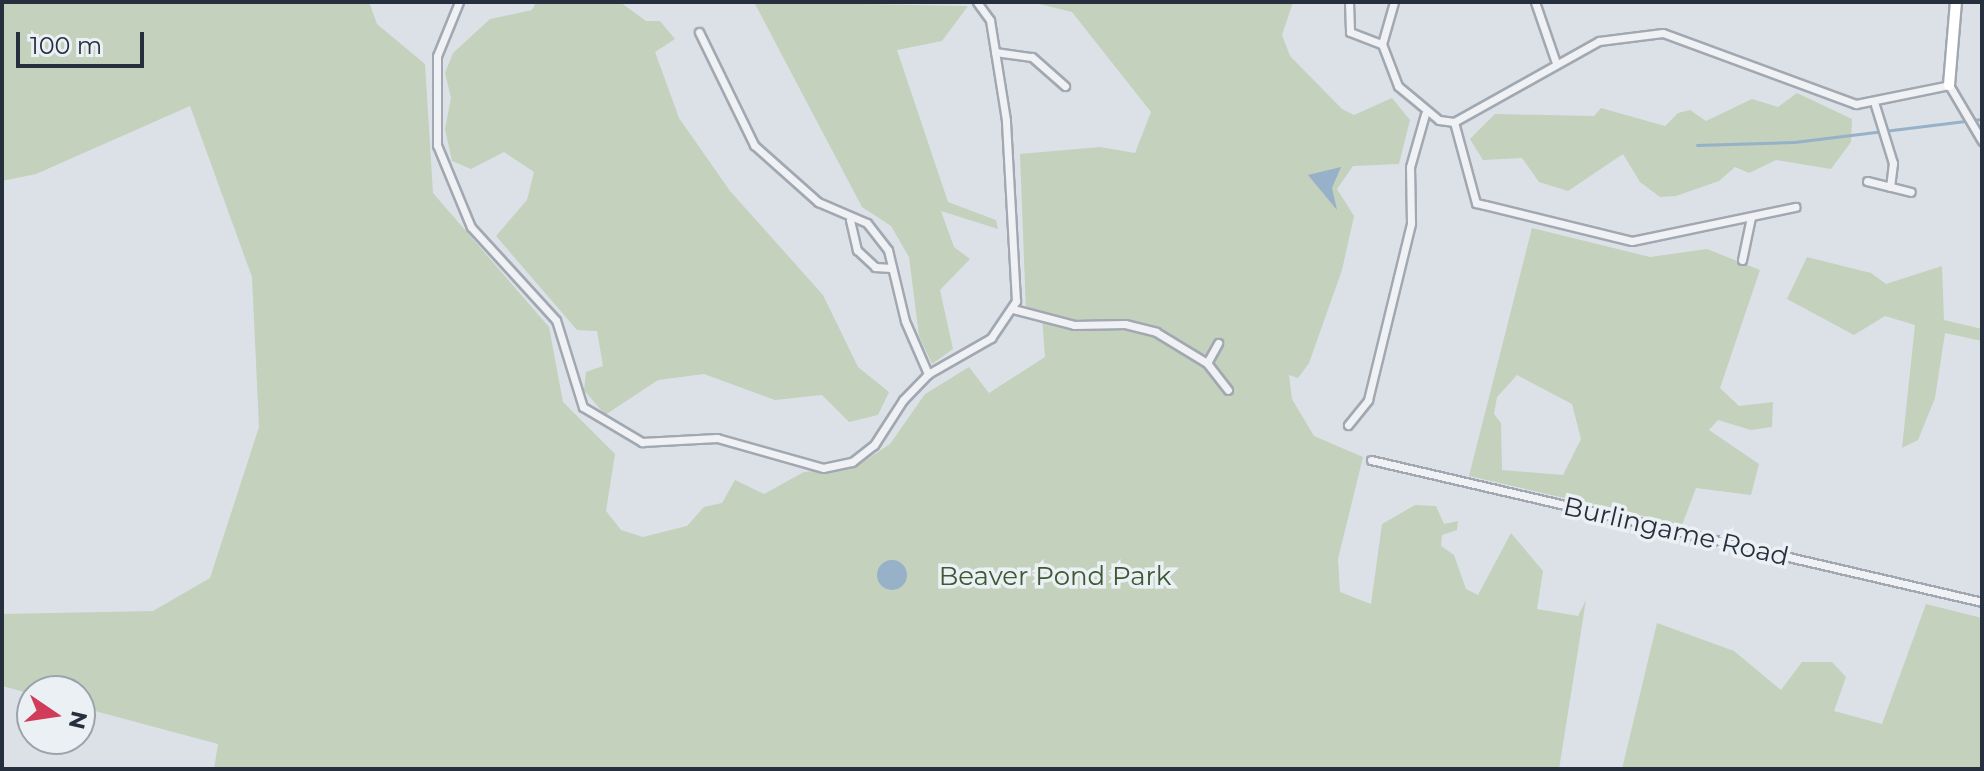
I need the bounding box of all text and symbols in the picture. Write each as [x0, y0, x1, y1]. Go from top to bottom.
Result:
scale bar [20, 16, 148, 66]
text: 100 m [30, 31, 102, 60]
street label: Burlingame Road [1560, 491, 1792, 573]
park label: Beaver Pond Park [939, 561, 1171, 593]
north arrow [16, 675, 96, 755]
text: N [63, 708, 93, 732]

